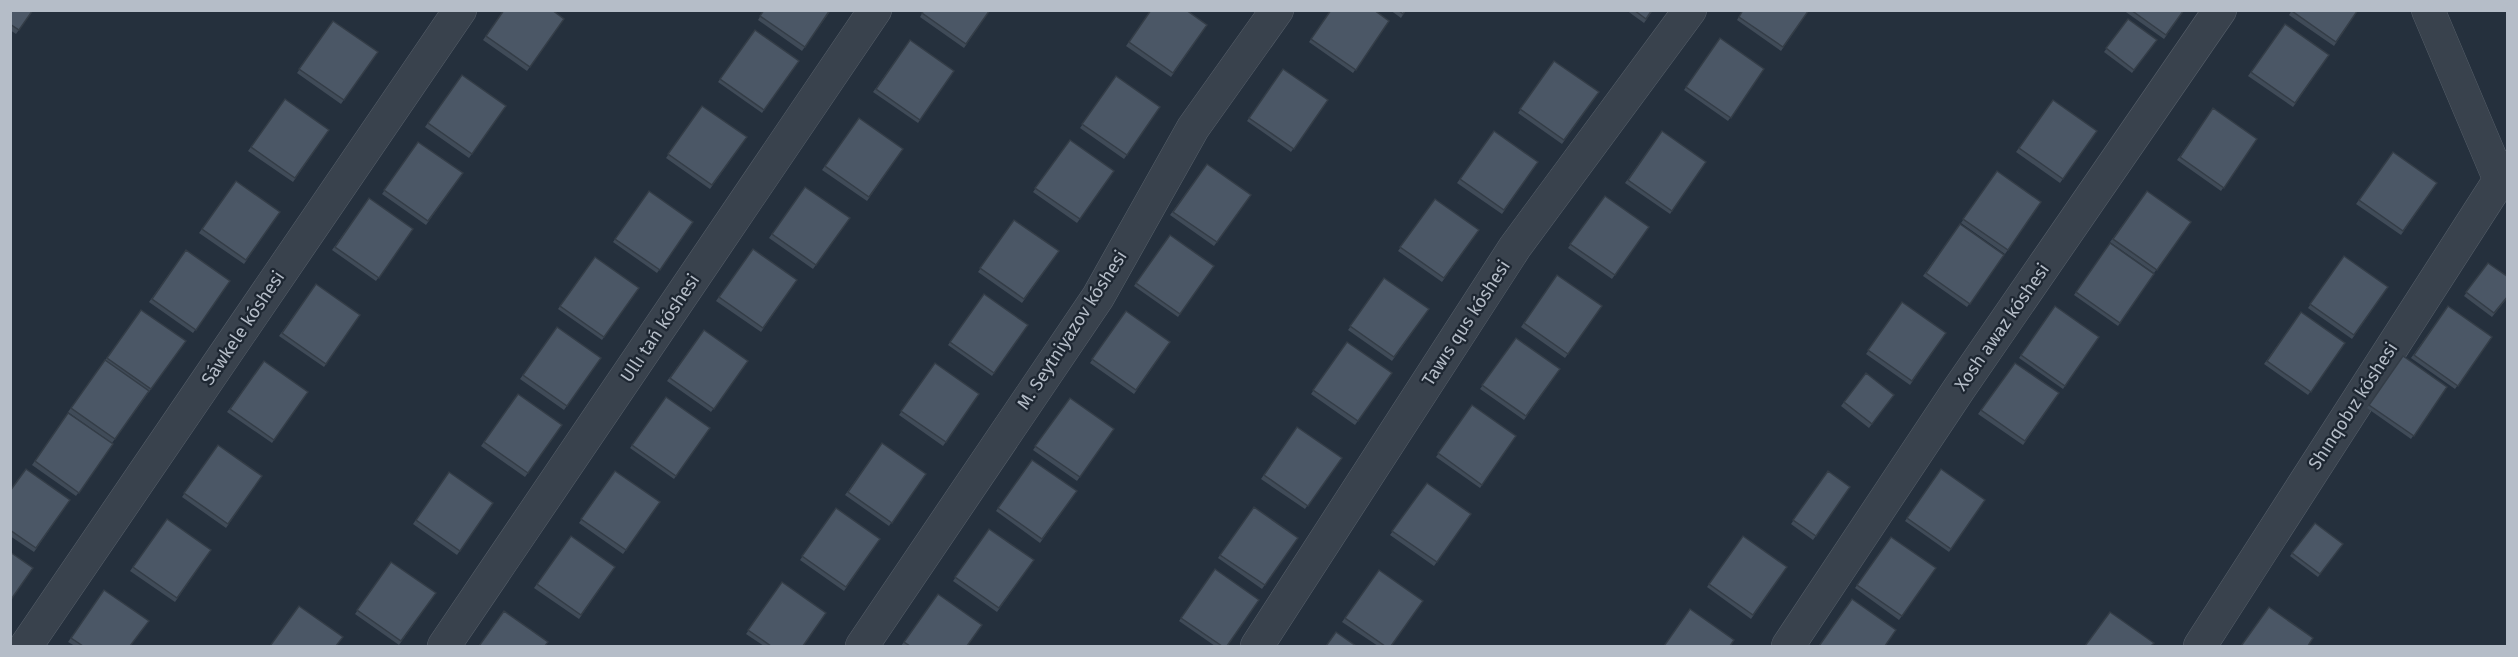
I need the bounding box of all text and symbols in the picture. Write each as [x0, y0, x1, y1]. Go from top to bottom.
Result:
street label: M. Seytniyazov kóshesi [1012, 246, 1132, 414]
street label: Tawıs qus kóshesi [1417, 256, 1515, 390]
street label: Xosh awaz kóshesi [1950, 259, 2054, 395]
street label: Sáwkele kóshesi [197, 267, 289, 389]
street label: Ullı tań kóshesi [616, 270, 704, 386]
street label: Shınqobız kóshesi [2304, 338, 2402, 474]

